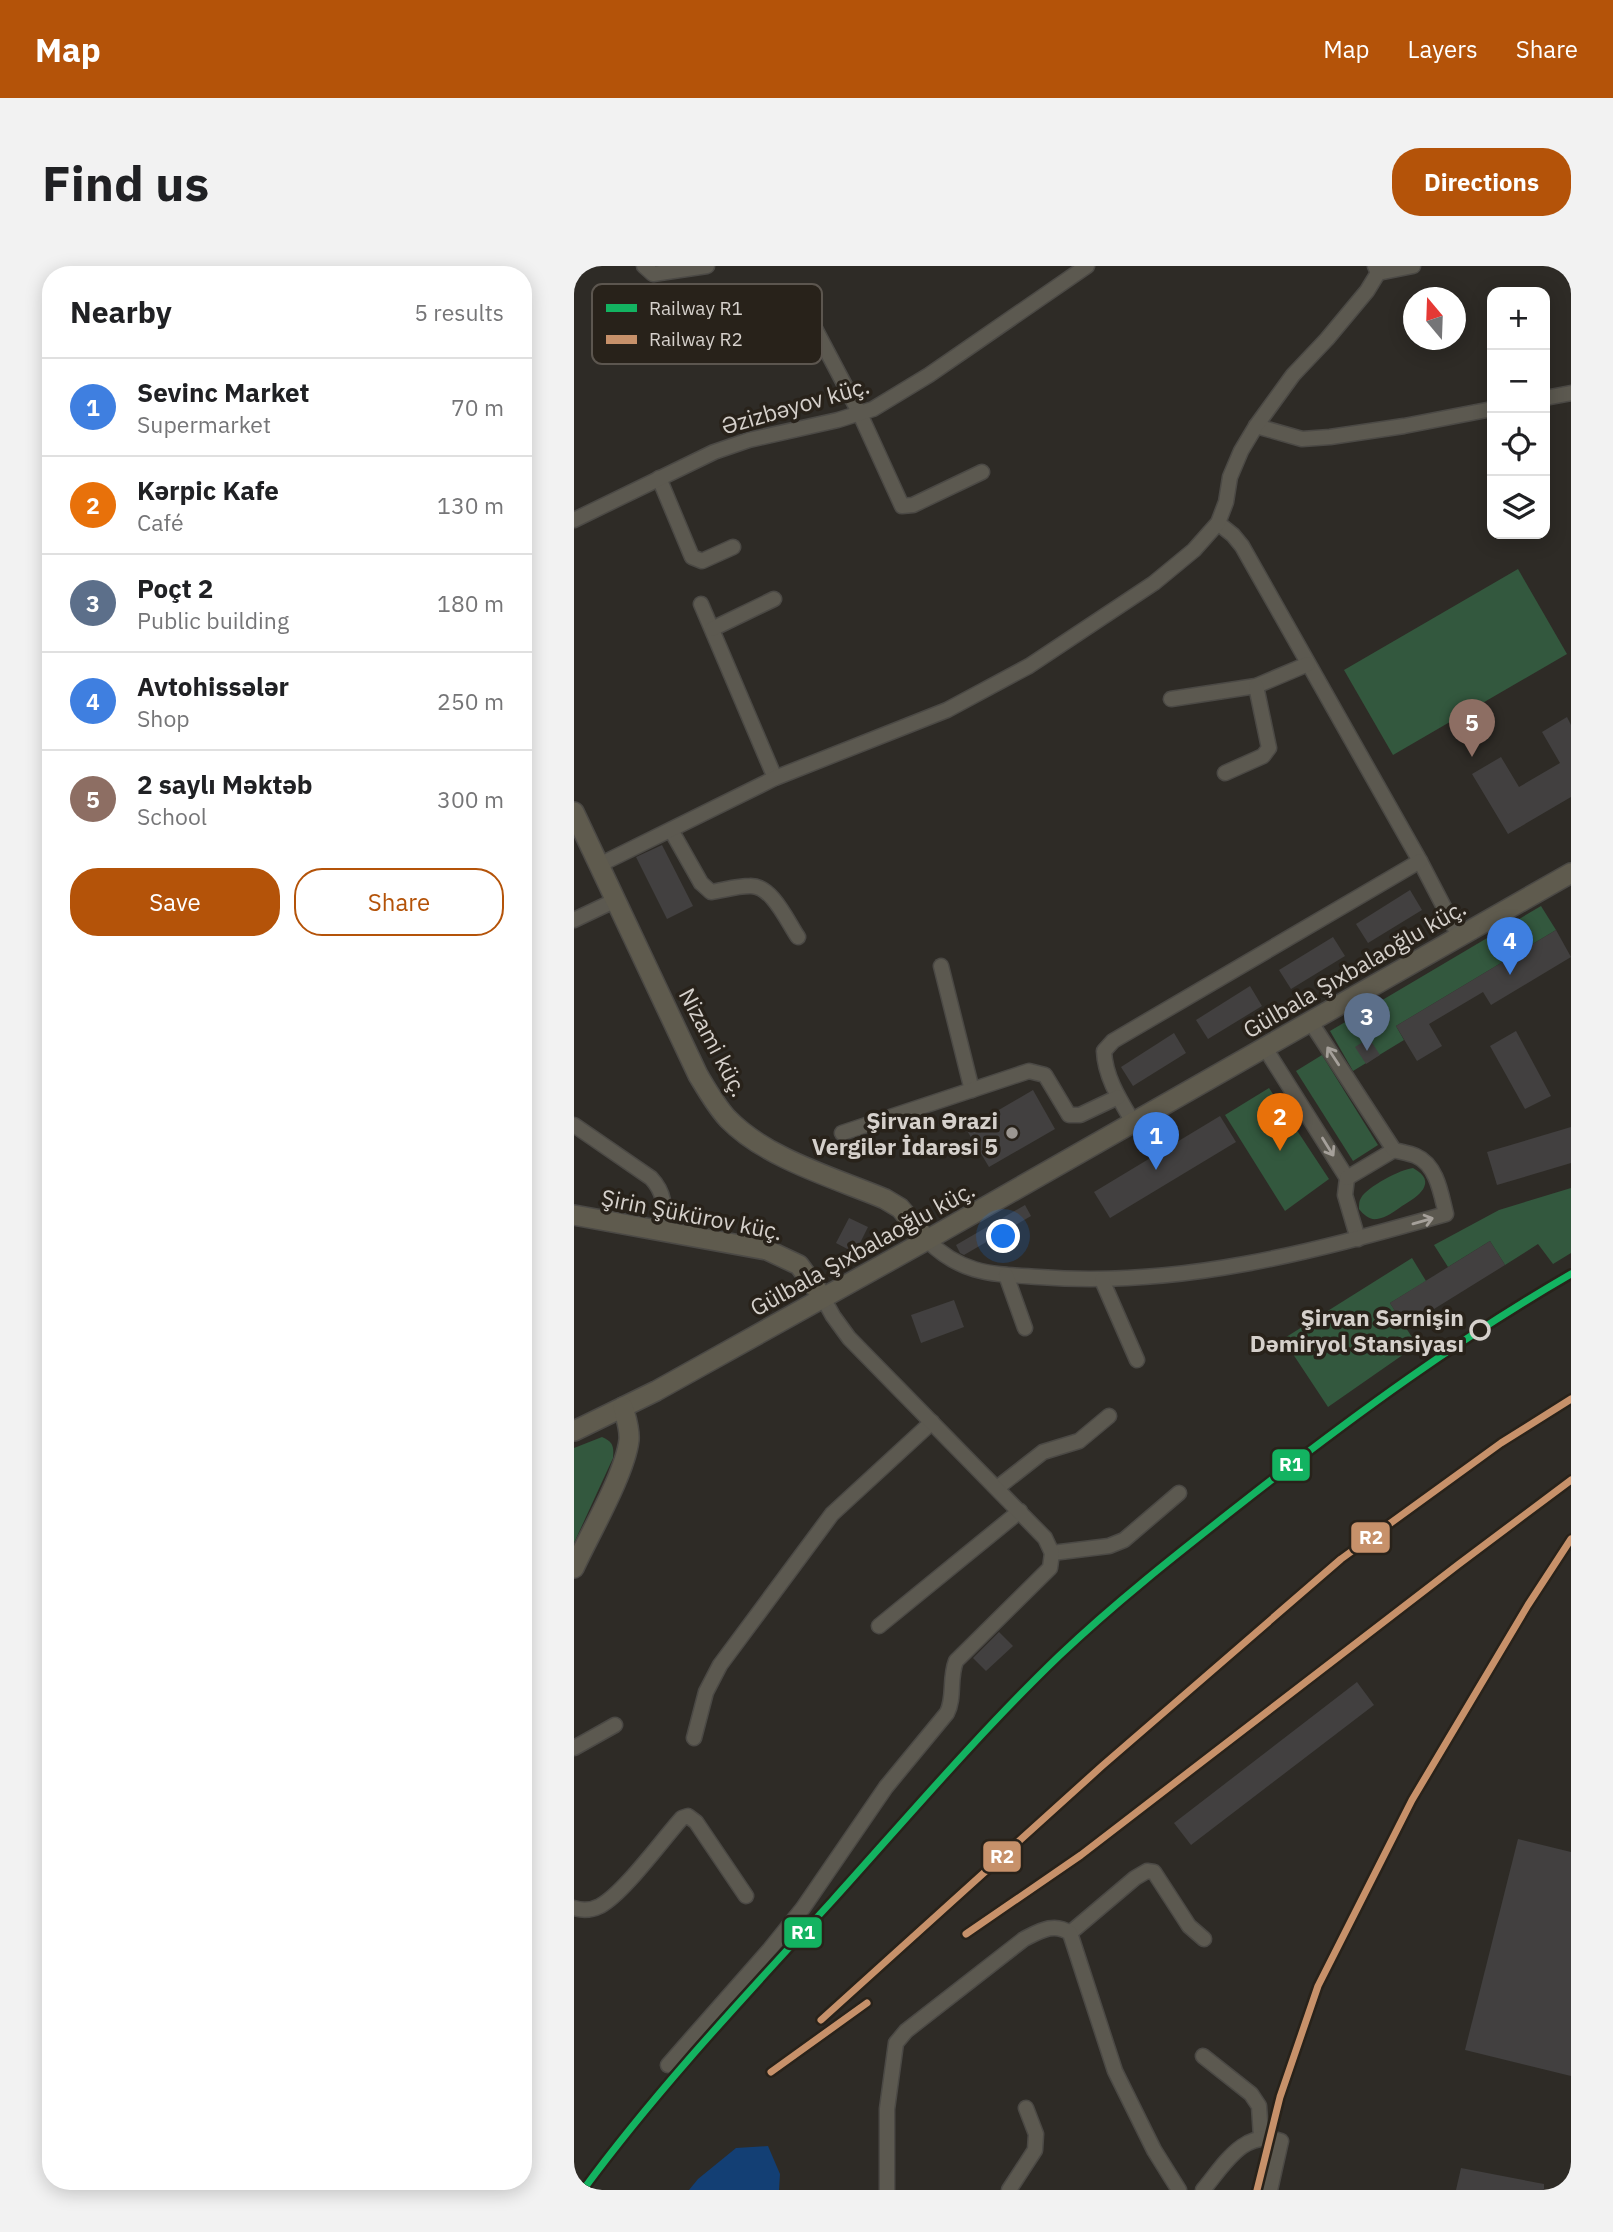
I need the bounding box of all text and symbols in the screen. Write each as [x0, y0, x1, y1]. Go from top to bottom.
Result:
text: Map [35, 28, 101, 71]
text: Map [1323, 33, 1370, 65]
text: Layers [1408, 33, 1478, 65]
text: Share [1516, 33, 1578, 65]
button: Directions [1392, 148, 1571, 216]
text: Find us [42, 151, 209, 214]
legend [592, 284, 822, 364]
north arrow [1403, 287, 1466, 350]
map controls [1487, 287, 1550, 539]
button: + [1487, 287, 1550, 350]
text: Nearby [70, 292, 172, 331]
text: Railway R1 [649, 296, 743, 320]
text: 5 results [414, 297, 504, 327]
text: Railway R2 [649, 327, 743, 351]
button: − [1487, 350, 1550, 413]
street label: Əzizbəyov küç. [717, 370, 873, 440]
text: Sevinc Market [137, 375, 310, 409]
text: 1 [86, 392, 100, 422]
text: 70 m [451, 392, 504, 422]
text: Supermarket [137, 409, 271, 439]
button: locate [1487, 413, 1550, 476]
text: Kərpic Kafe [137, 473, 279, 507]
button: layers [1487, 476, 1550, 539]
text: 2 [86, 490, 100, 520]
text: 130 m [437, 490, 504, 520]
text: Café [137, 507, 184, 537]
text: Poçt 2 [137, 571, 213, 605]
text: 3 [86, 588, 100, 618]
text: 180 m [437, 588, 504, 618]
text: Public building [137, 605, 289, 635]
text: Avtohissələr [137, 669, 289, 703]
text: 4 [86, 686, 100, 716]
text: 250 m [437, 686, 504, 716]
pin: 5 [1449, 699, 1495, 757]
text: Shop [137, 703, 190, 733]
text: 2 saylı Məktəb [137, 767, 313, 801]
text: 5 [86, 784, 100, 814]
text: 300 m [437, 784, 504, 814]
text: School [137, 801, 207, 831]
button: Save [70, 868, 280, 936]
button: Share [294, 868, 504, 936]
street label: Gülbala Şıxbalaoğlu küç. [1237, 892, 1471, 1044]
pin: 4 [1487, 917, 1533, 975]
street label: Nizami küç. [673, 982, 755, 1102]
pin: 3 [1344, 993, 1390, 1051]
one-way arrow [1325, 1046, 1339, 1066]
pin: 2 [1257, 1093, 1303, 1151]
place label: Şirvan Ərazi Vergilər İdarəsi 5 [812, 1105, 998, 1161]
pin: 1 [1133, 1112, 1179, 1170]
marker: Şirvan Ərazi Vergilər İdarəsi 5 [1004, 1125, 1020, 1141]
one-way arrow [1320, 1137, 1335, 1156]
street label: Gülbala Şıxbalaoğlu küç. [744, 1174, 980, 1322]
street label: Şirin Şükürov küç. [599, 1182, 785, 1246]
one-way arrow [1412, 1213, 1434, 1226]
your location [986, 1219, 1020, 1253]
place label: Şirvan Sərnişin Dəmiryol Stansiyası [1250, 1302, 1464, 1358]
marker: Şirvan Sərnişin Dəmiryol Stansiyası [1470, 1320, 1490, 1340]
line badge: R1 [1271, 1448, 1311, 1482]
text: R1 [1279, 1452, 1304, 1476]
line badge: R2 [1350, 1521, 1391, 1554]
text: R2 [1359, 1525, 1383, 1549]
line badge: R2 [982, 1840, 1022, 1873]
text: R2 [990, 1844, 1014, 1868]
line badge: R1 [783, 1916, 823, 1949]
text: R1 [791, 1920, 816, 1944]

